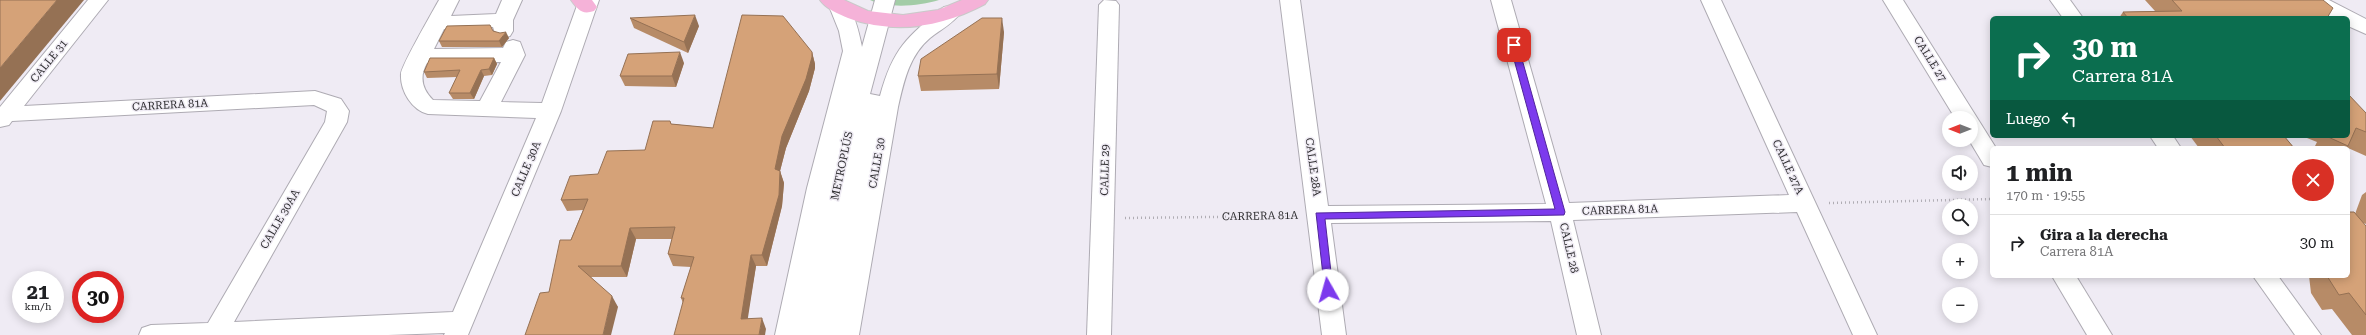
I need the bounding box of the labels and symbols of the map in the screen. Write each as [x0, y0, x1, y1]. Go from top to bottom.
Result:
pin [1497, 28, 1531, 62]
street label: CALLE 27 [1911, 34, 1949, 84]
street label: CALLE 31 [28, 37, 70, 85]
street label: CARRERA 81A [132, 96, 209, 113]
north arrow [1942, 111, 1978, 147]
street label: METROPLÚS [827, 130, 856, 202]
street label: CALLE 30 [866, 137, 888, 189]
street label: CALLE 28A [1302, 137, 1324, 197]
street label: CALLE 27A [1770, 137, 1806, 197]
street label: CALLE 30A [508, 139, 544, 199]
street label: CALLE 29 [1098, 144, 1112, 196]
street label: CALLE 30AA [258, 186, 303, 251]
street label: CARRERA 81A [1582, 202, 1659, 218]
street label: CARRERA 81A [1222, 209, 1298, 223]
street label: CALLE 28 [1557, 222, 1581, 274]
position arrow [1307, 269, 1349, 311]
speed limit sign: 30 [72, 271, 124, 323]

